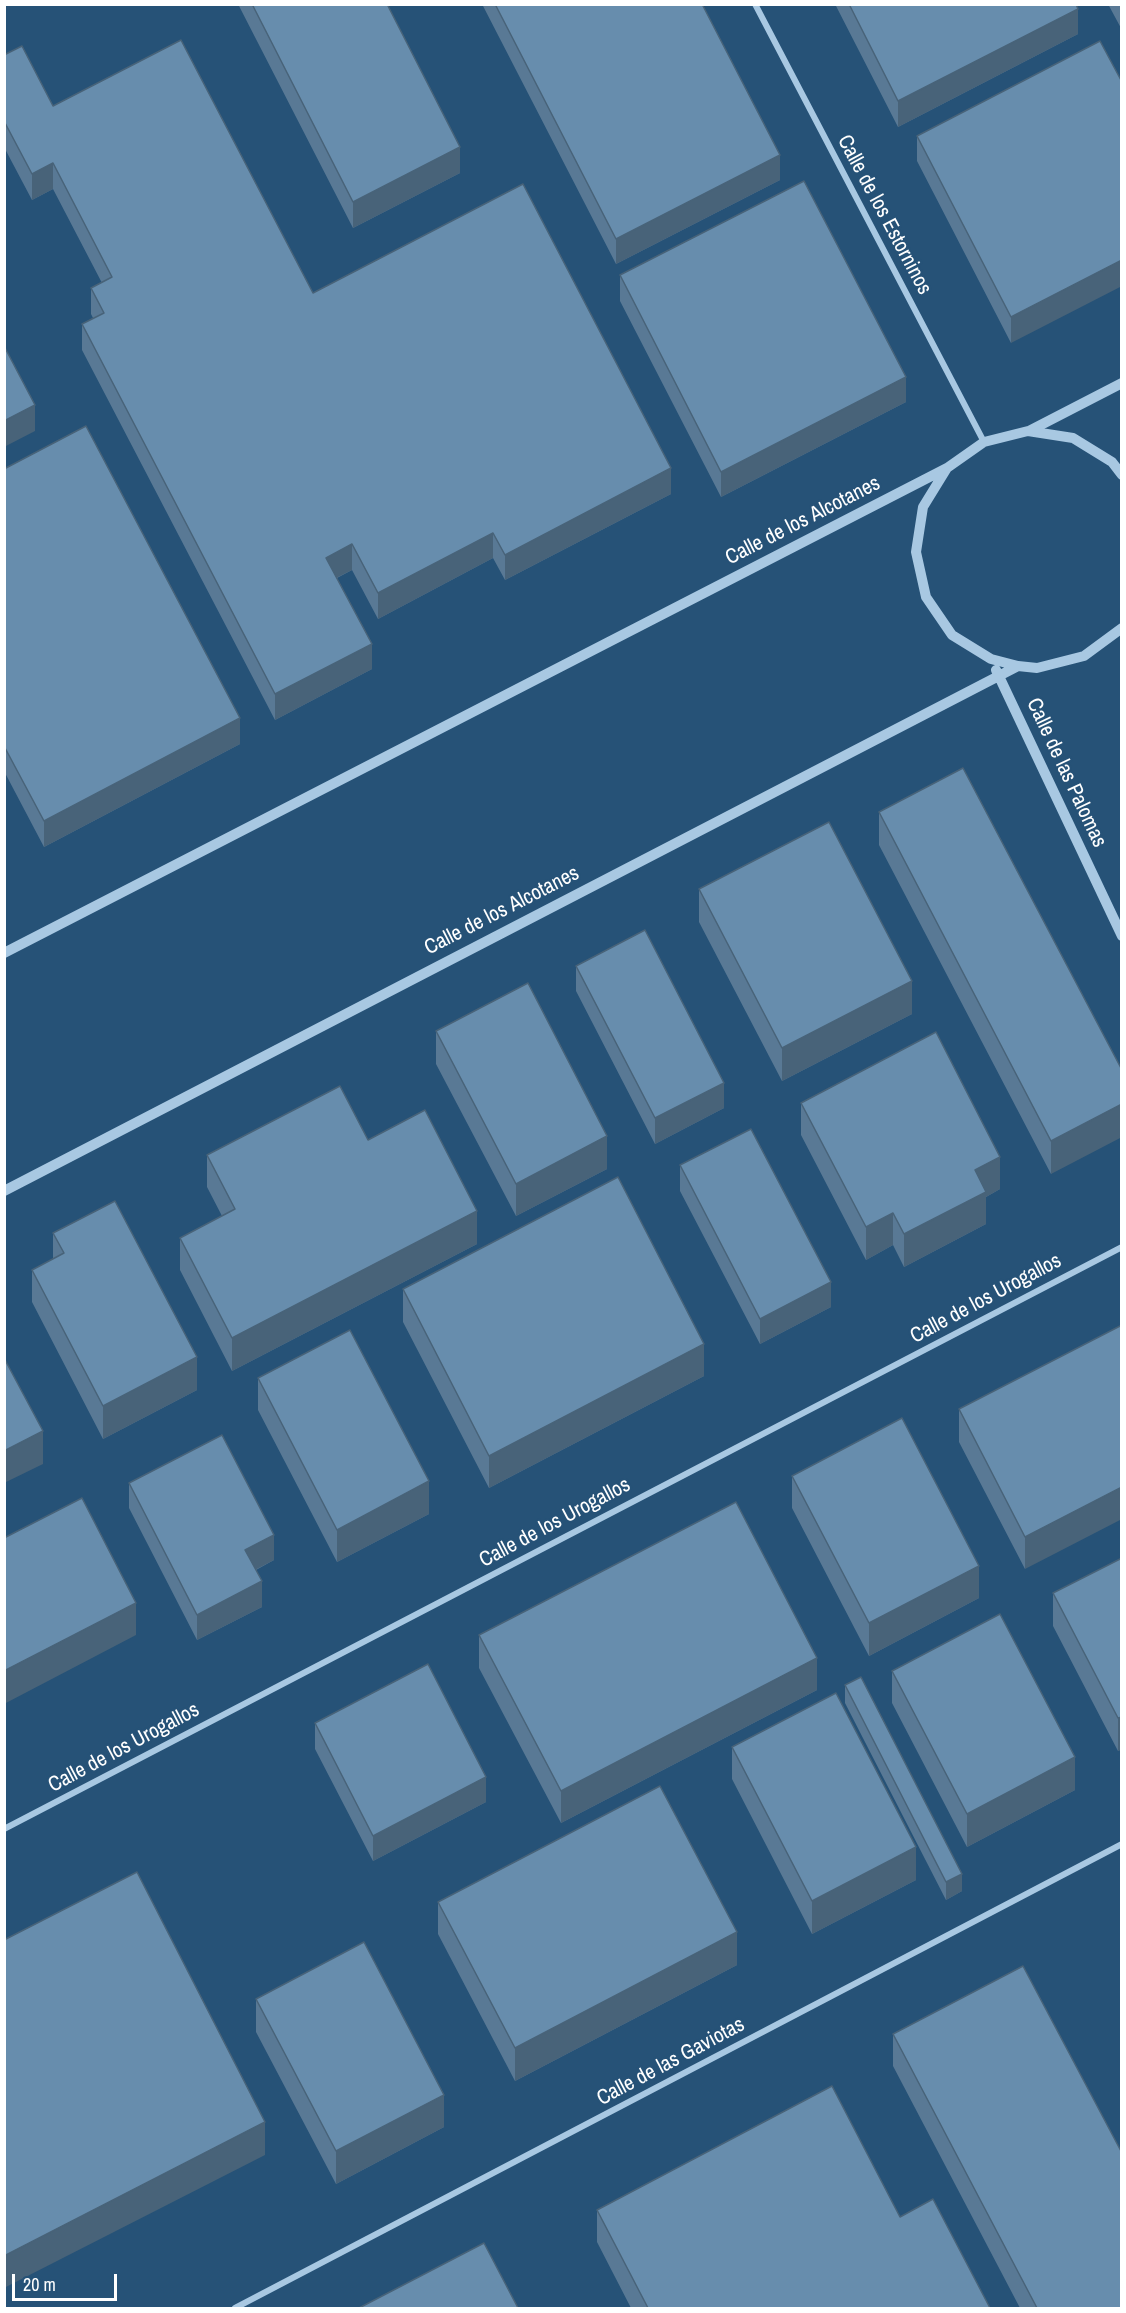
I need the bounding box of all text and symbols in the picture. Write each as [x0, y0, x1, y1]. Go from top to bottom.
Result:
street label: Calle de los Estorninos [831, 131, 937, 299]
street label: Calle de los Alcotanes [721, 471, 885, 571]
street label: Calle de las Palomas [1020, 694, 1112, 852]
street label: Calle de los Alcotanes [420, 861, 584, 961]
street label: Calle de los Urogallos [906, 1249, 1066, 1349]
street label: Calle de los Urogallos [475, 1473, 635, 1573]
street label: Calle de los Urogallos [44, 1698, 204, 1798]
street label: Calle de las Gaviotas [593, 2012, 749, 2112]
scale bar [15, 2262, 120, 2300]
text: 20 m [23, 2272, 56, 2297]

